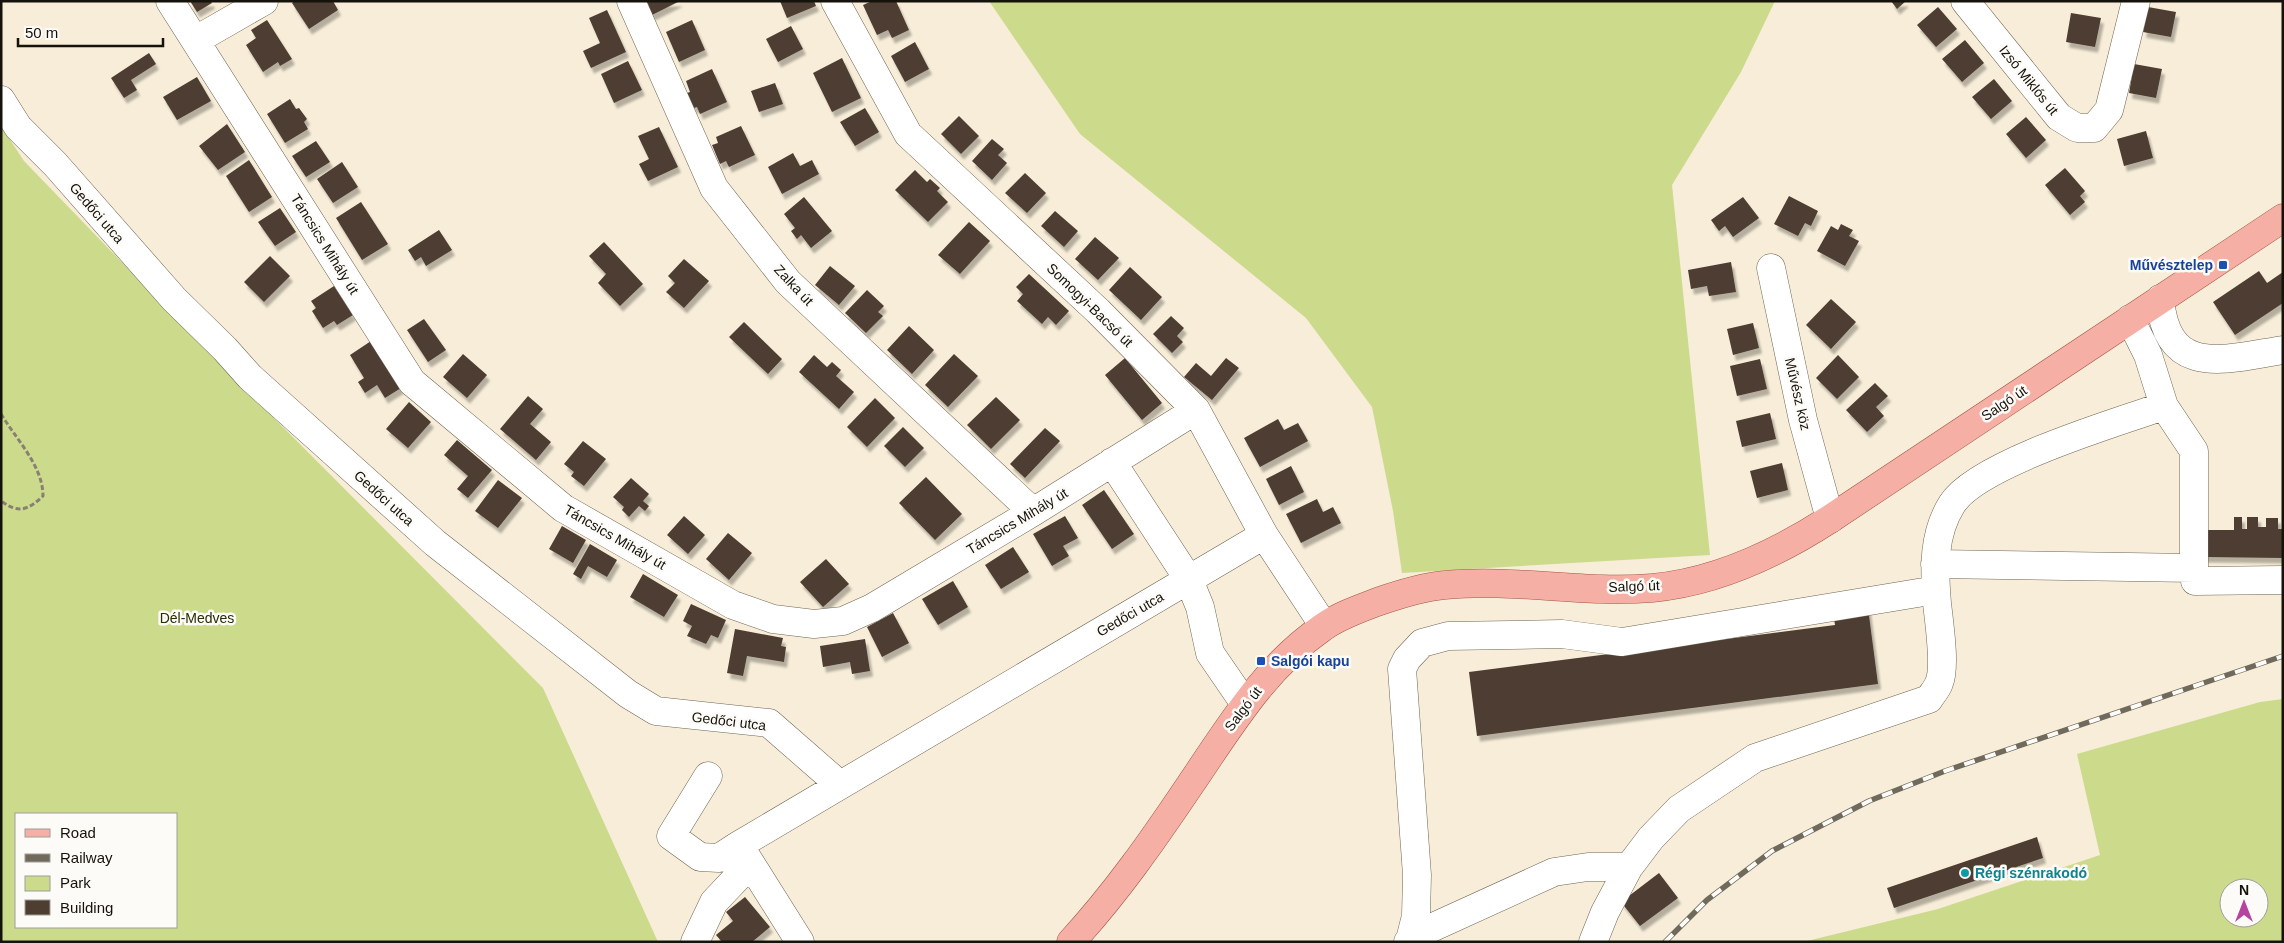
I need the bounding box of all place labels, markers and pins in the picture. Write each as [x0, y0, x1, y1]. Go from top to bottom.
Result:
place label: Művésztelep [2130, 257, 2213, 273]
marker: Művésztelep [2217, 259, 2229, 271]
place label: Salgói kapu [1271, 653, 1350, 669]
marker: Salgói kapu [1255, 655, 1267, 667]
place label: Régi szénrakodó [1975, 865, 2087, 881]
marker: Régi szénrakodó [1959, 867, 1971, 879]

